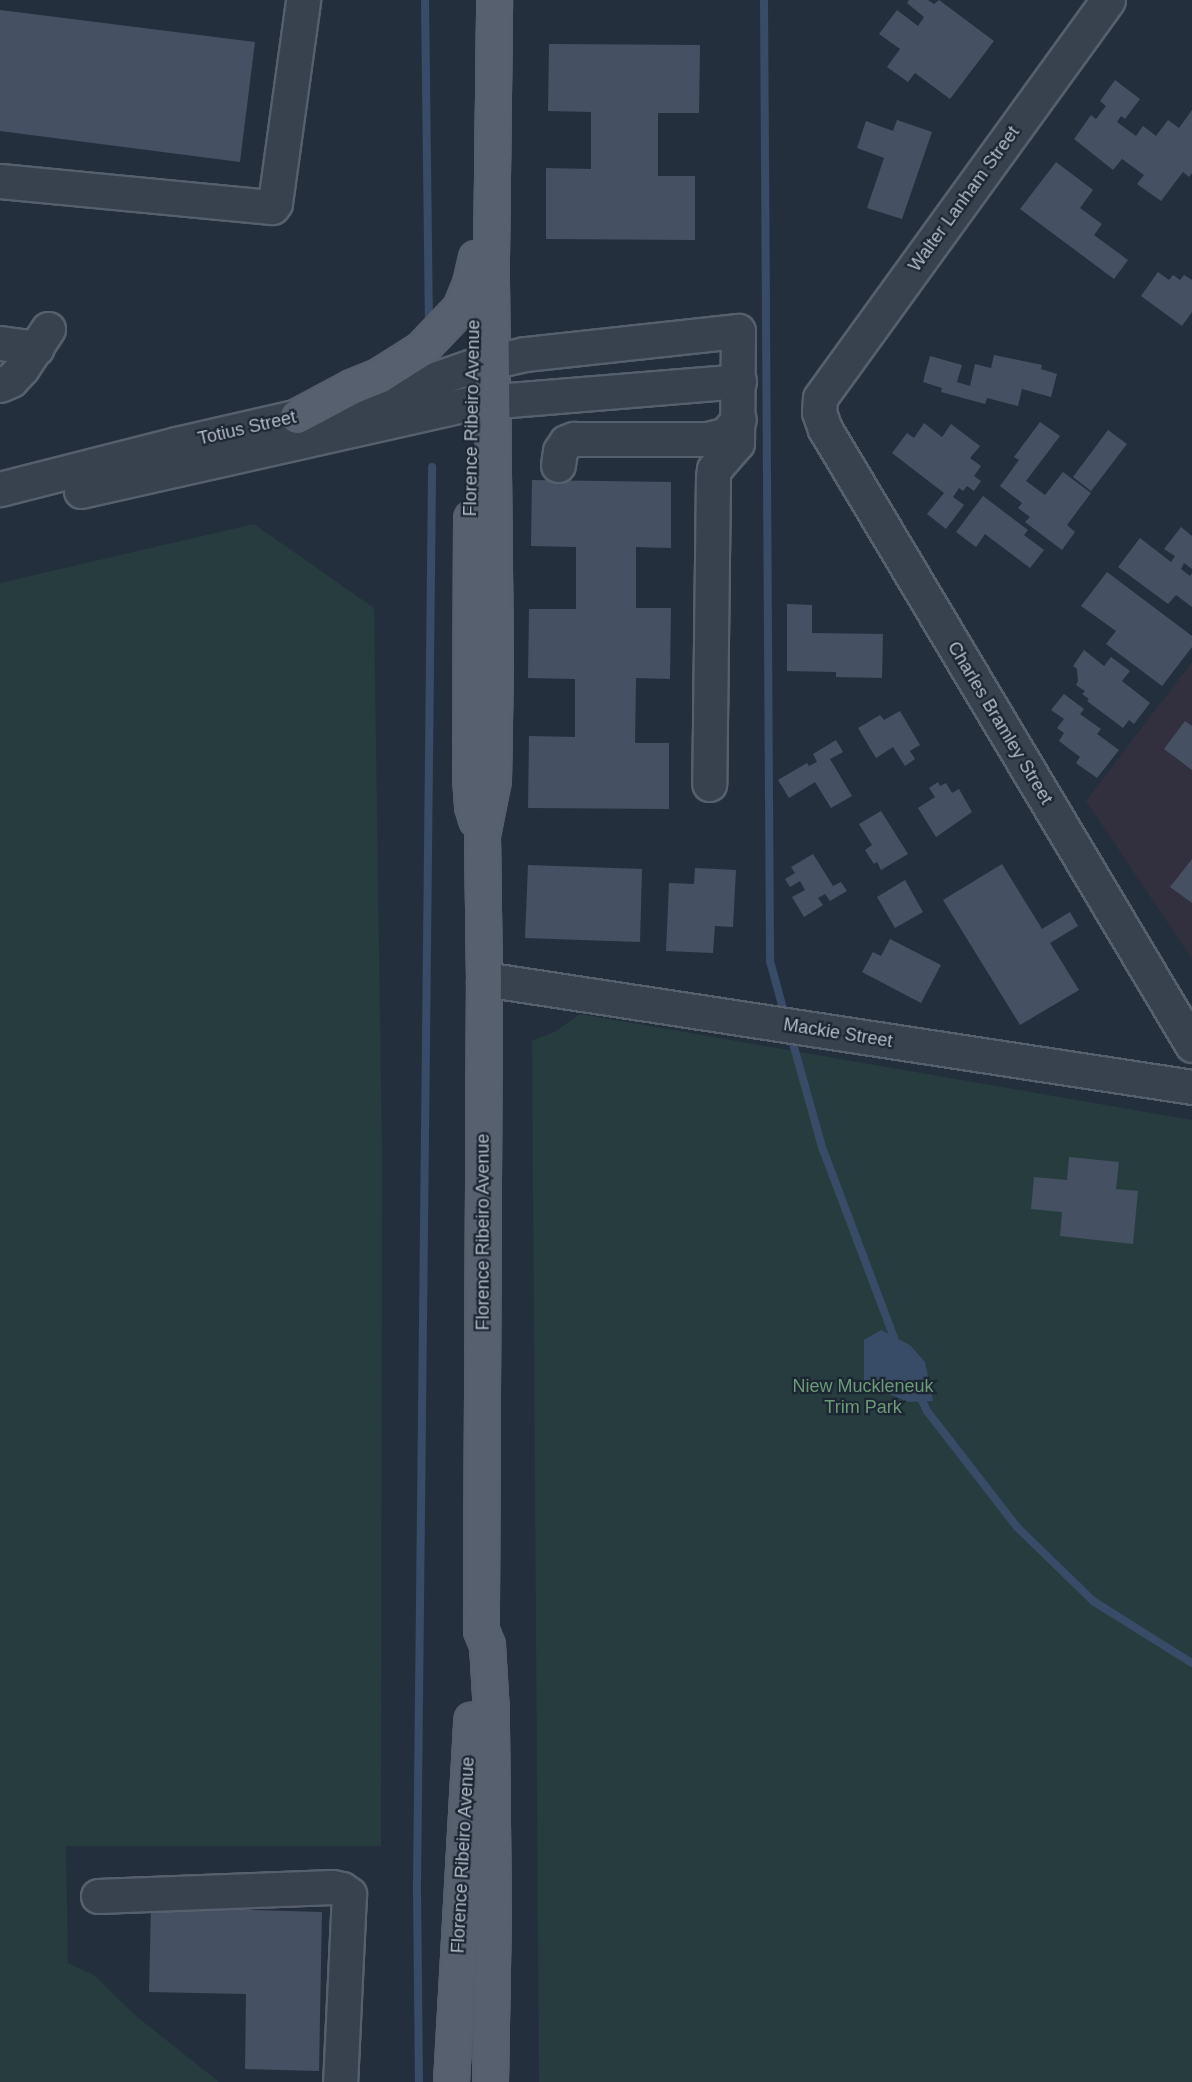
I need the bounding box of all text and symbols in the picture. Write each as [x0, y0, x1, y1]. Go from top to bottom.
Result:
street label: Walter Lanham Street [904, 122, 1024, 276]
street label: Florence Ribeiro Avenue [459, 319, 485, 517]
street label: Totius Street [196, 406, 298, 450]
street label: Charles Bramley Street [943, 638, 1057, 808]
street label: Mackie Street [782, 1014, 894, 1052]
street label: Florence Ribeiro Avenue [472, 1133, 494, 1331]
park label: Niew Muckleneuk Trim Park [792, 1376, 934, 1418]
street label: Florence Ribeiro Avenue [447, 1756, 479, 1954]

